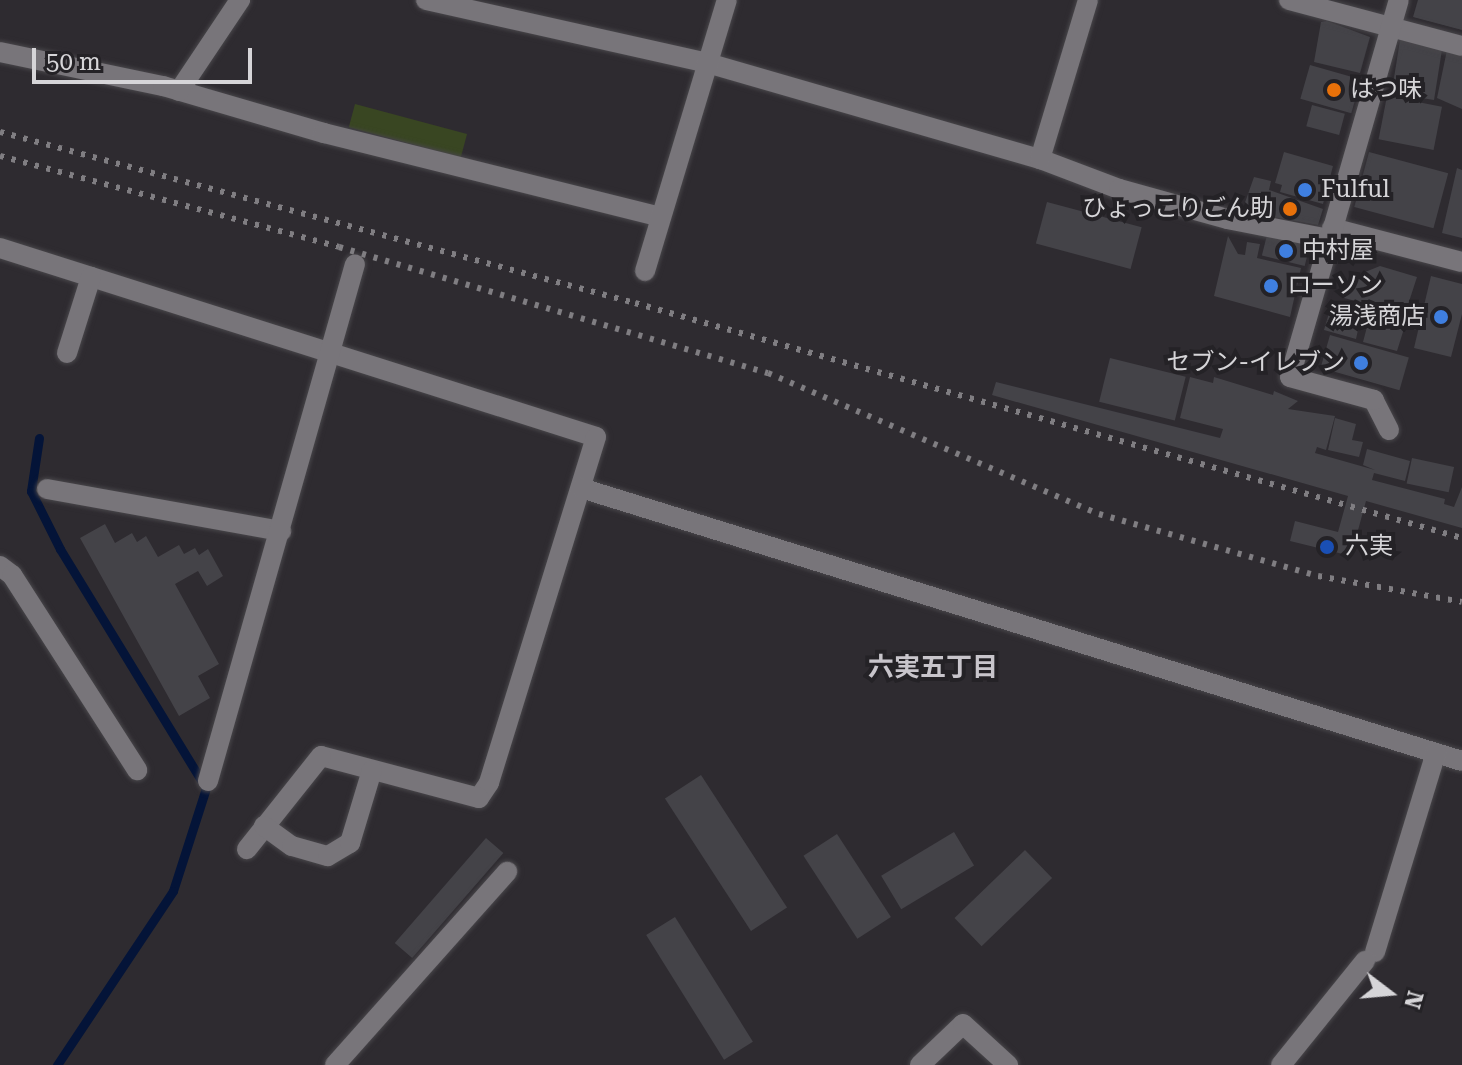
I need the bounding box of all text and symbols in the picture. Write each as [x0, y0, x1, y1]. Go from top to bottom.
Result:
scale bar [36, 32, 256, 82]
text: 50 m [46, 48, 101, 76]
place label: はつ味 [1350, 76, 1422, 104]
marker: はつ味 [1325, 81, 1343, 99]
place label: Fulful [1321, 176, 1390, 204]
marker: Fulful [1296, 181, 1314, 199]
place label: ひょっこりごん助 [1082, 195, 1274, 223]
marker: ひょっこりごん助 [1281, 200, 1299, 218]
place label: 中村屋 [1302, 237, 1374, 265]
marker: 中村屋 [1277, 242, 1295, 260]
place label: ローソン [1287, 272, 1383, 300]
marker: ローソン [1262, 277, 1280, 295]
place label: 湯浅商店 [1329, 303, 1425, 331]
marker: 湯浅商店 [1432, 308, 1450, 326]
place label: セブン-イレブン [1166, 349, 1345, 377]
marker: セブン-イレブン [1352, 354, 1370, 372]
place label: 六実 [1345, 533, 1393, 561]
marker: 六実 [1316, 536, 1338, 558]
district label: 六実五丁目 [868, 652, 998, 684]
north arrow [1350, 953, 1430, 1033]
text: N [1399, 988, 1428, 1011]

